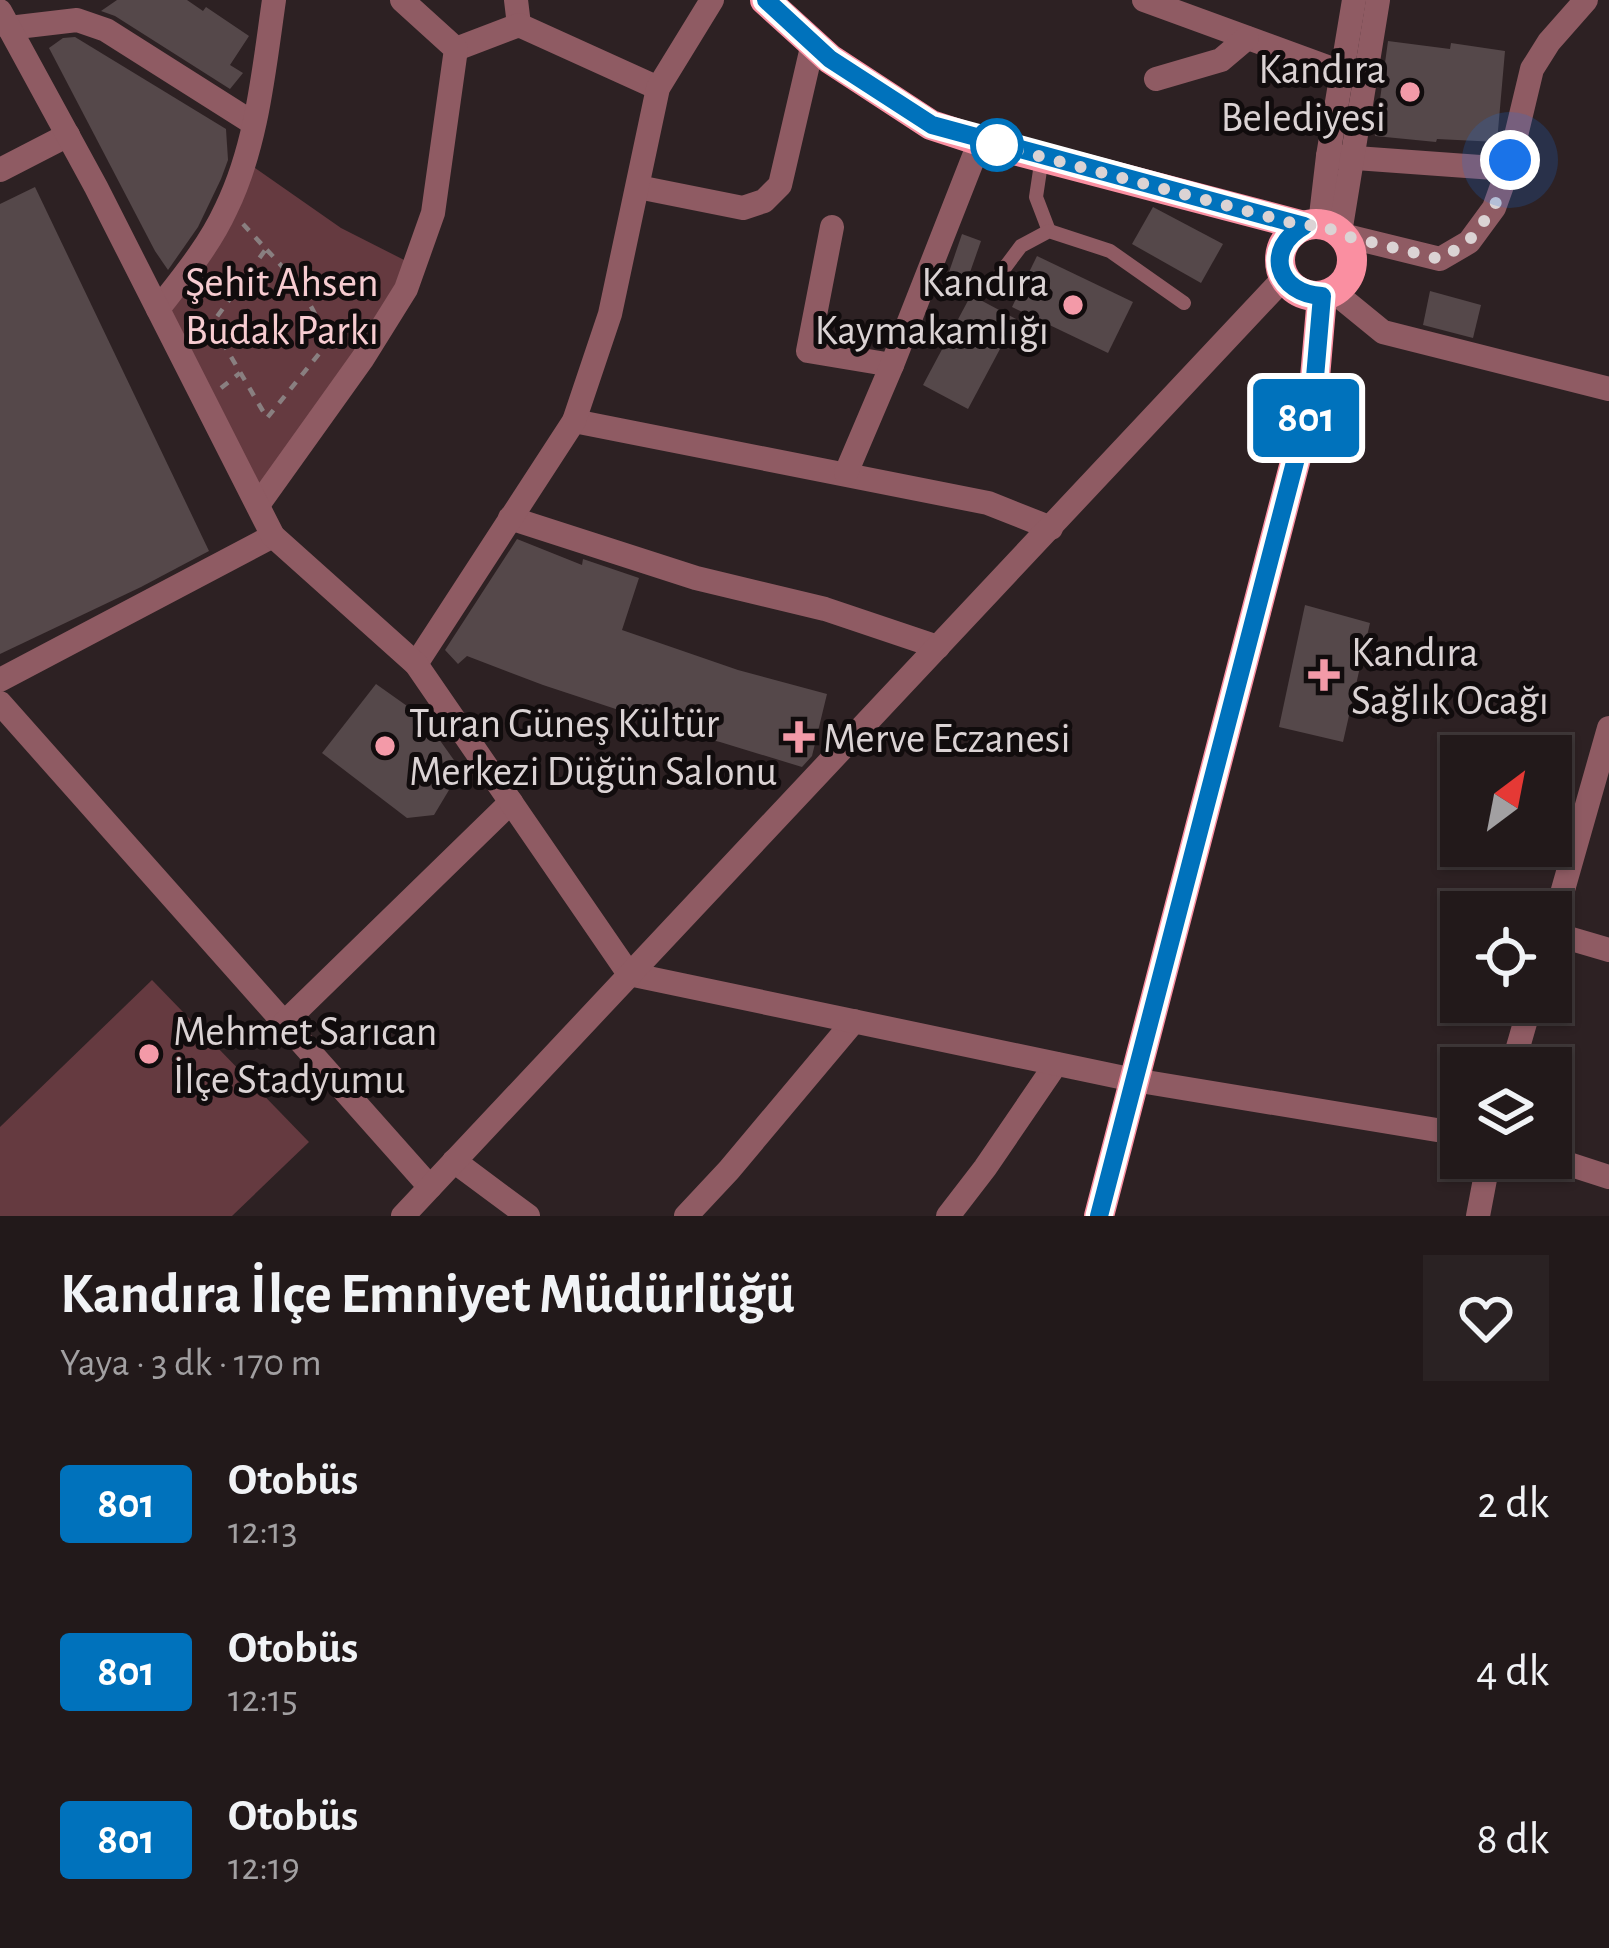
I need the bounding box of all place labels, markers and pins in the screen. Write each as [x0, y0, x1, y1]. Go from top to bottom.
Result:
place label: Kandıra Belediyesi [1220, 49, 1386, 139]
marker: Kandıra Belediyesi [1397, 79, 1423, 105]
unlabelled marker [972, 120, 1022, 170]
place label: Kandıra Kaymakamlığı [815, 262, 1049, 352]
marker: Kandıra Kaymakamlığı [1060, 292, 1086, 318]
place label: Kandıra Sağlık Ocağı [1351, 632, 1549, 722]
marker: Kandıra Sağlık Ocağı [1308, 659, 1340, 691]
place label: Turan Güneş Kültür Merkezi Düğün Salonu [409, 703, 777, 793]
place label: Merve Eczanesi [823, 718, 1071, 760]
marker: Merve Eczanesi [786, 724, 812, 750]
marker: Turan Güneş Kültür Merkezi Düğün Salonu [372, 733, 398, 759]
place label: Mehmet Sarıcan İlçe Stadyumu [173, 1011, 437, 1101]
marker: Mehmet Sarıcan İlçe Stadyumu [136, 1041, 162, 1067]

